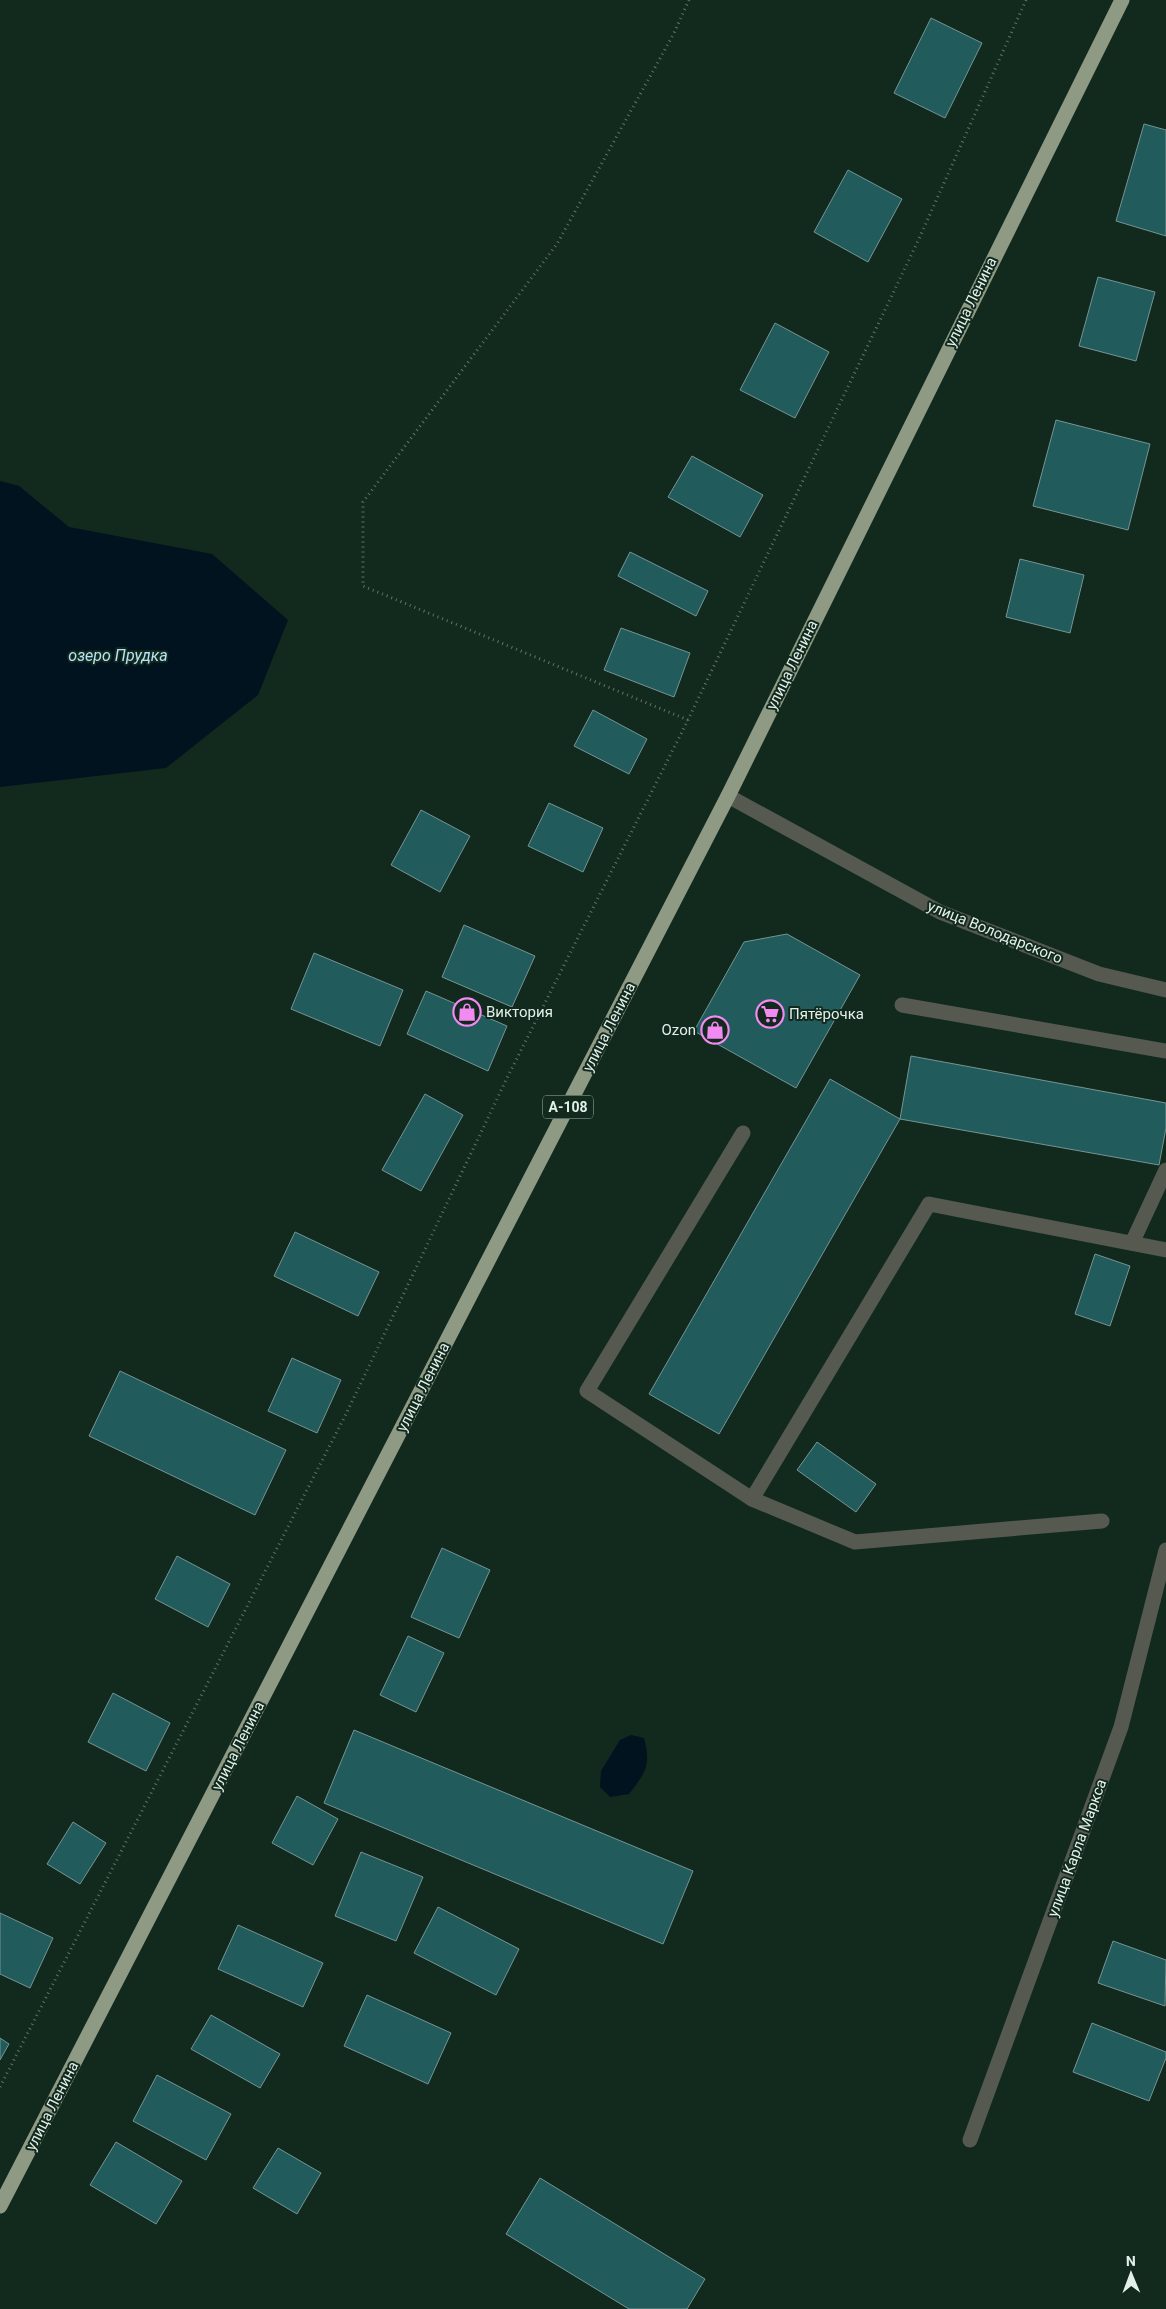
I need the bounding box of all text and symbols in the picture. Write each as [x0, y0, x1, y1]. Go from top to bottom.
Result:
street label: улица Ленина [942, 254, 1000, 350]
street label: улица Ленина [763, 617, 821, 713]
water label: озеро Прудка [68, 646, 168, 665]
street label: улица Володарского [925, 897, 1065, 967]
street label: улица Ленина [579, 979, 639, 1075]
shop icon: Виктория [452, 997, 482, 1027]
supermarket icon: Пятёрочка [755, 999, 785, 1029]
place label: Виктория [486, 1003, 553, 1021]
place label: Пятёрочка [789, 1005, 864, 1023]
shop icon: Ozon [700, 1015, 730, 1045]
place label: Ozon [662, 1021, 696, 1039]
road number: А-108 [543, 1096, 593, 1118]
street label: улица Ленина [393, 1339, 453, 1435]
street label: улица Ленина [208, 1698, 268, 1794]
street label: улица Карла Маркса [1044, 1777, 1110, 1919]
street label: улица Ленина [22, 2058, 82, 2154]
north arrow [1106, 2249, 1156, 2299]
text: N [1126, 2253, 1136, 2269]

